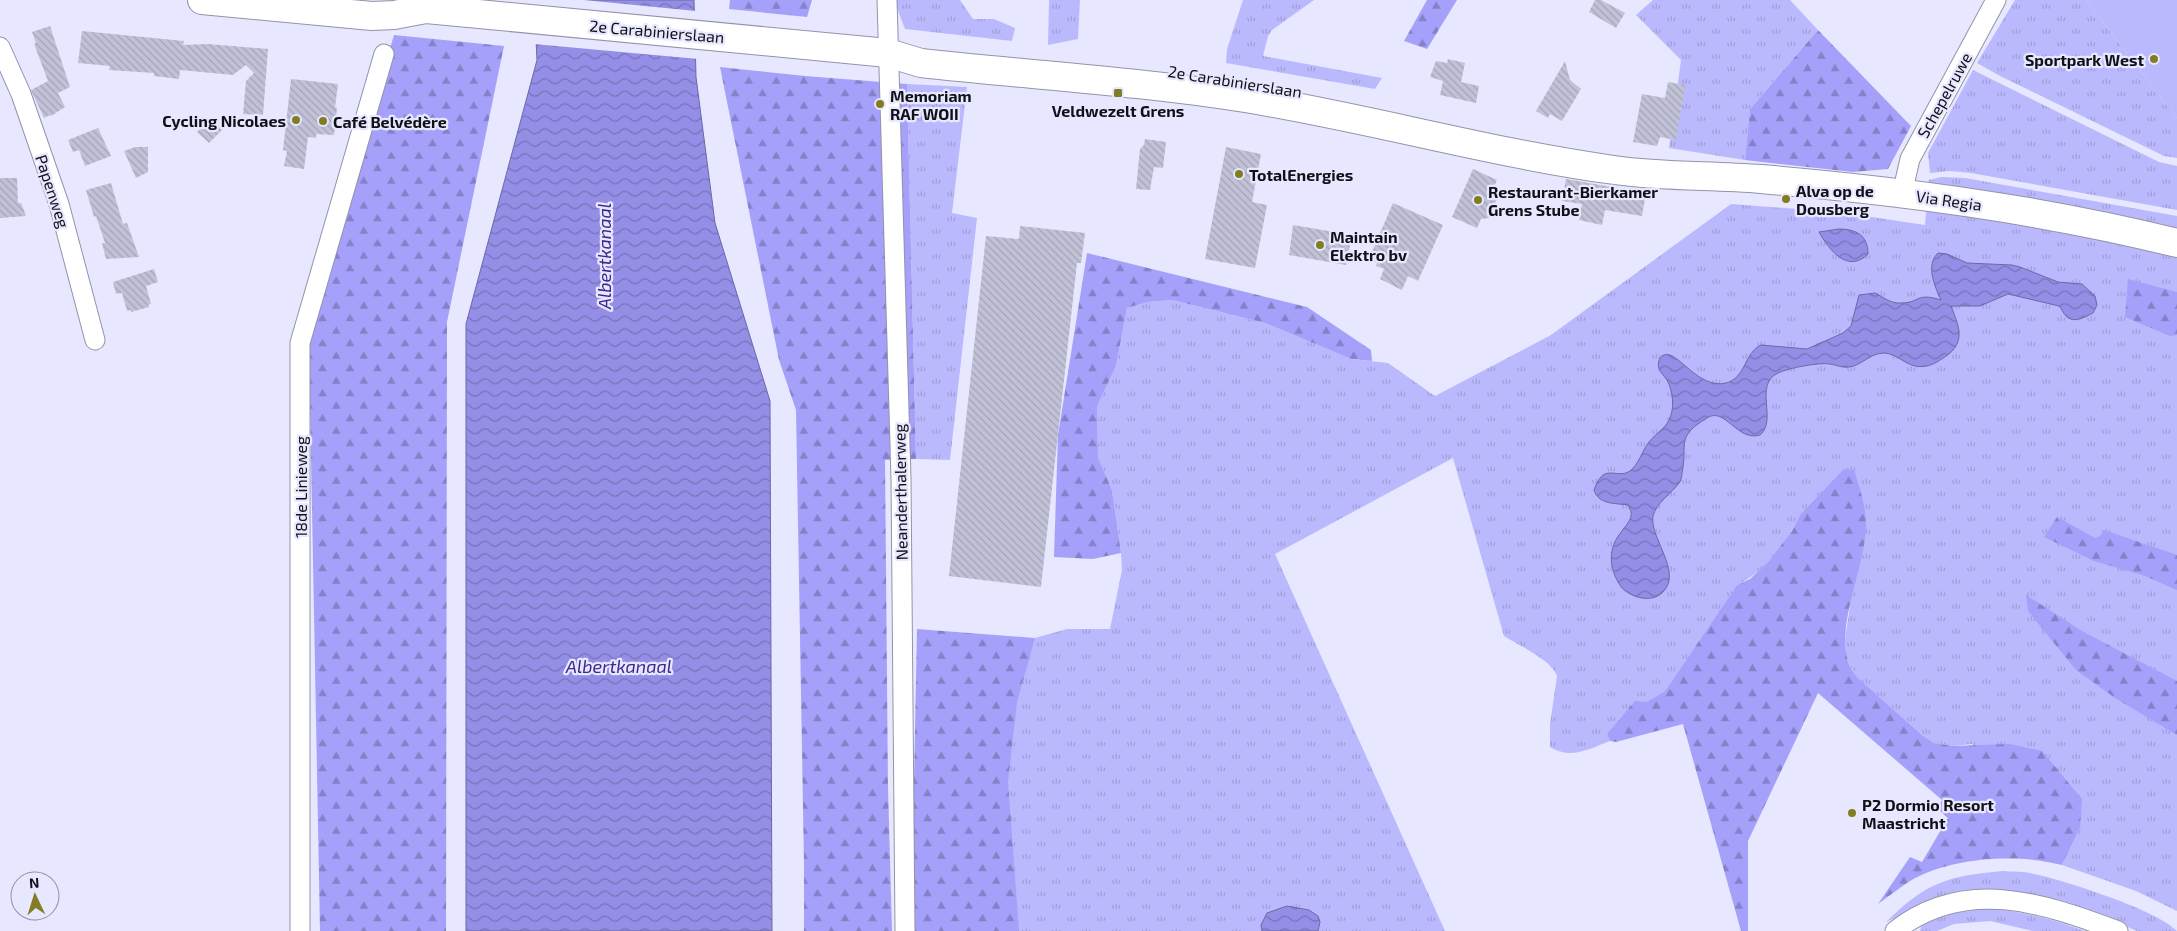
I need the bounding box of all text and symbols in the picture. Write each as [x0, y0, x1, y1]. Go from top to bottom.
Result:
street label: 2e Carabinierslaan [589, 16, 725, 46]
street label: Schepelruwe [1913, 49, 1975, 141]
place label: Sportpark West [2025, 50, 2144, 69]
marker: Sportpark West [2148, 53, 2160, 65]
street label: 2e Carabinierslaan [1167, 61, 1303, 101]
place label: Memoriam RAF WOII [890, 86, 972, 123]
marker: Veldwezelt Grens [1112, 87, 1124, 99]
marker: Memoriam RAF WOII [874, 98, 886, 110]
place label: Veldwezelt Grens [1052, 101, 1184, 120]
place label: Cycling Nicolaes [162, 111, 286, 131]
place label: Café Belvédère [333, 112, 447, 131]
marker: Cycling Nicolaes [290, 114, 302, 126]
marker: Café Belvédère [317, 115, 329, 127]
street label: Papenweg [32, 152, 74, 230]
place label: TotalEnergies [1249, 165, 1353, 184]
marker: TotalEnergies [1233, 168, 1245, 180]
place label: Alva op de Dousberg [1796, 181, 1874, 218]
place label: Restaurant-Bierkamer Grens Stube [1488, 182, 1658, 219]
street label: Via Regia [1915, 186, 1983, 214]
marker: Alva op de Dousberg [1780, 193, 1792, 205]
marker: Restaurant-Bierkamer Grens Stube [1472, 194, 1484, 206]
water label: Albertkanaal [593, 203, 615, 310]
place label: Maintain Elektro bv [1330, 227, 1407, 264]
marker: Maintain Elektro bv [1314, 239, 1326, 251]
street label: Neanderthalerweg [889, 423, 911, 561]
street label: 18de Linieweg [291, 436, 310, 538]
water label: Albertkanaal [565, 655, 672, 677]
place label: P2 Dormio Resort Maastricht [1862, 795, 1994, 832]
marker: P2 Dormio Resort Maastricht [1846, 807, 1858, 819]
north arrow [10, 871, 60, 921]
text: N [28, 874, 40, 891]

